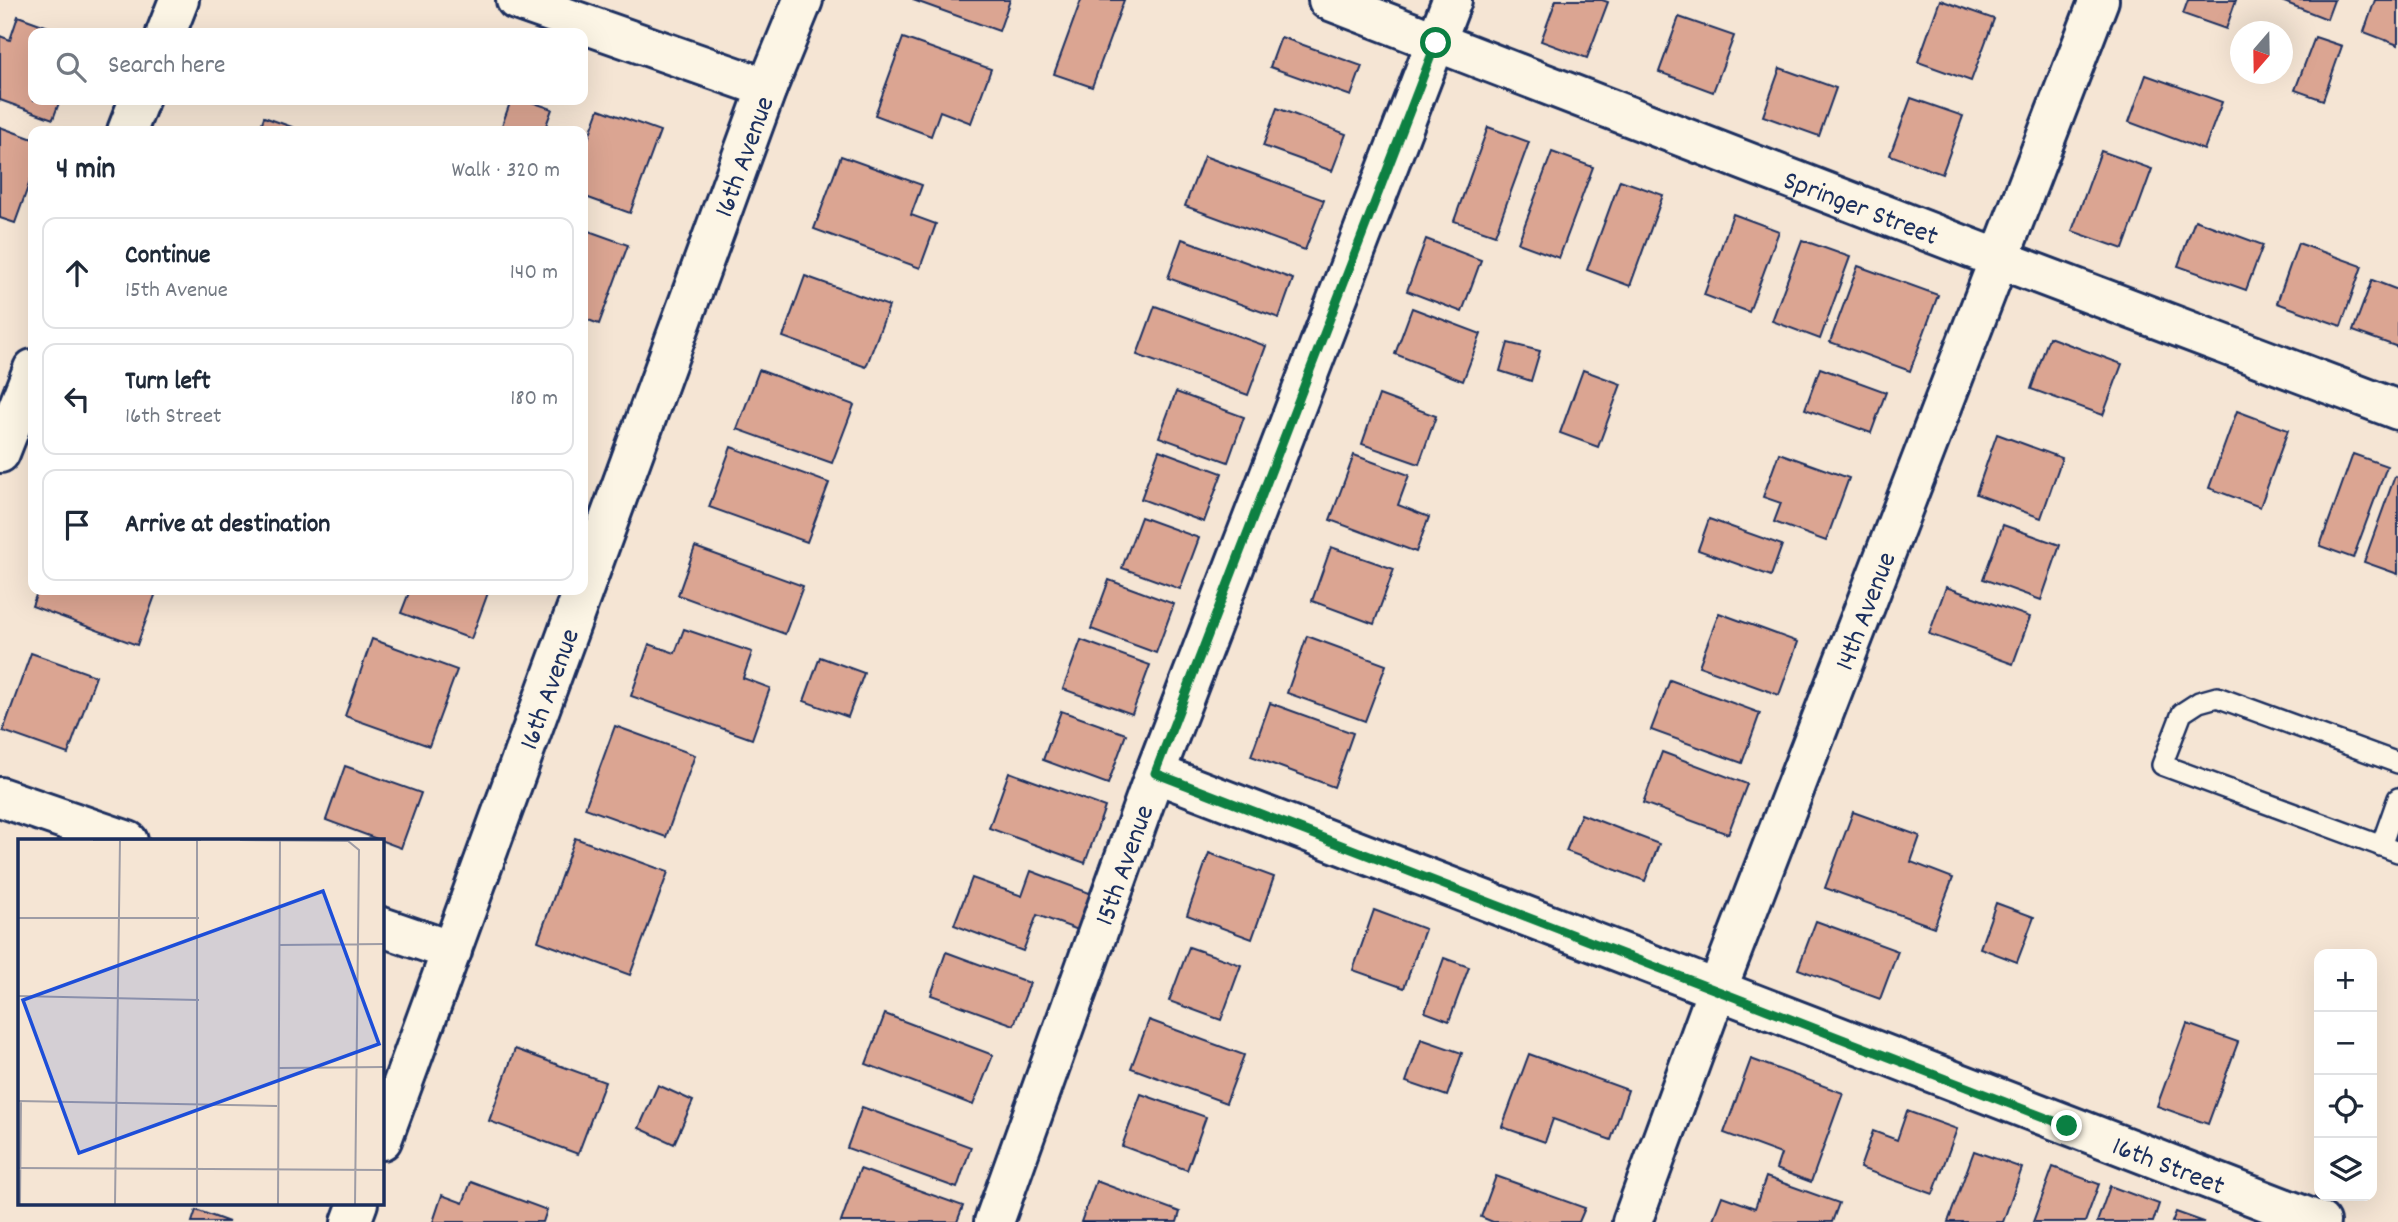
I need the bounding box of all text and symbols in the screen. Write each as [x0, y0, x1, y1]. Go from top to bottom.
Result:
north arrow [2230, 21, 2293, 84]
route start [1420, 27, 1451, 58]
search box [28, 28, 588, 105]
icon: search [52, 48, 90, 86]
text: Search here [108, 48, 226, 85]
street label: 16th Avenue [706, 91, 787, 224]
text: 4 min [56, 150, 115, 193]
text: Walk · 320 m [451, 155, 560, 188]
street label: Springer Street [1776, 163, 1943, 259]
text: Continue [125, 238, 210, 275]
icon: ahead [58, 254, 96, 292]
text: 140 m [510, 257, 558, 290]
text: 15th Avenue [125, 275, 228, 308]
text: Turn left [125, 364, 211, 401]
icon: left [58, 380, 96, 418]
text: 180 m [510, 383, 558, 416]
text: 16th Street [125, 401, 222, 434]
icon: arrive [58, 506, 96, 544]
text: Arrive at destination [125, 507, 330, 544]
street label: 14th Avenue [1827, 547, 1909, 677]
street label: 16th Avenue [512, 624, 592, 756]
street label: 15th Avenue [1087, 800, 1167, 932]
inset map [18, 839, 383, 1204]
map controls [2314, 949, 2377, 1201]
button: + [2314, 949, 2377, 1012]
button: − [2314, 1012, 2377, 1075]
button: locate [2314, 1075, 2377, 1138]
route end [2051, 1110, 2082, 1141]
street label: 16th Street [2105, 1129, 2230, 1208]
button: layers [2314, 1138, 2377, 1201]

